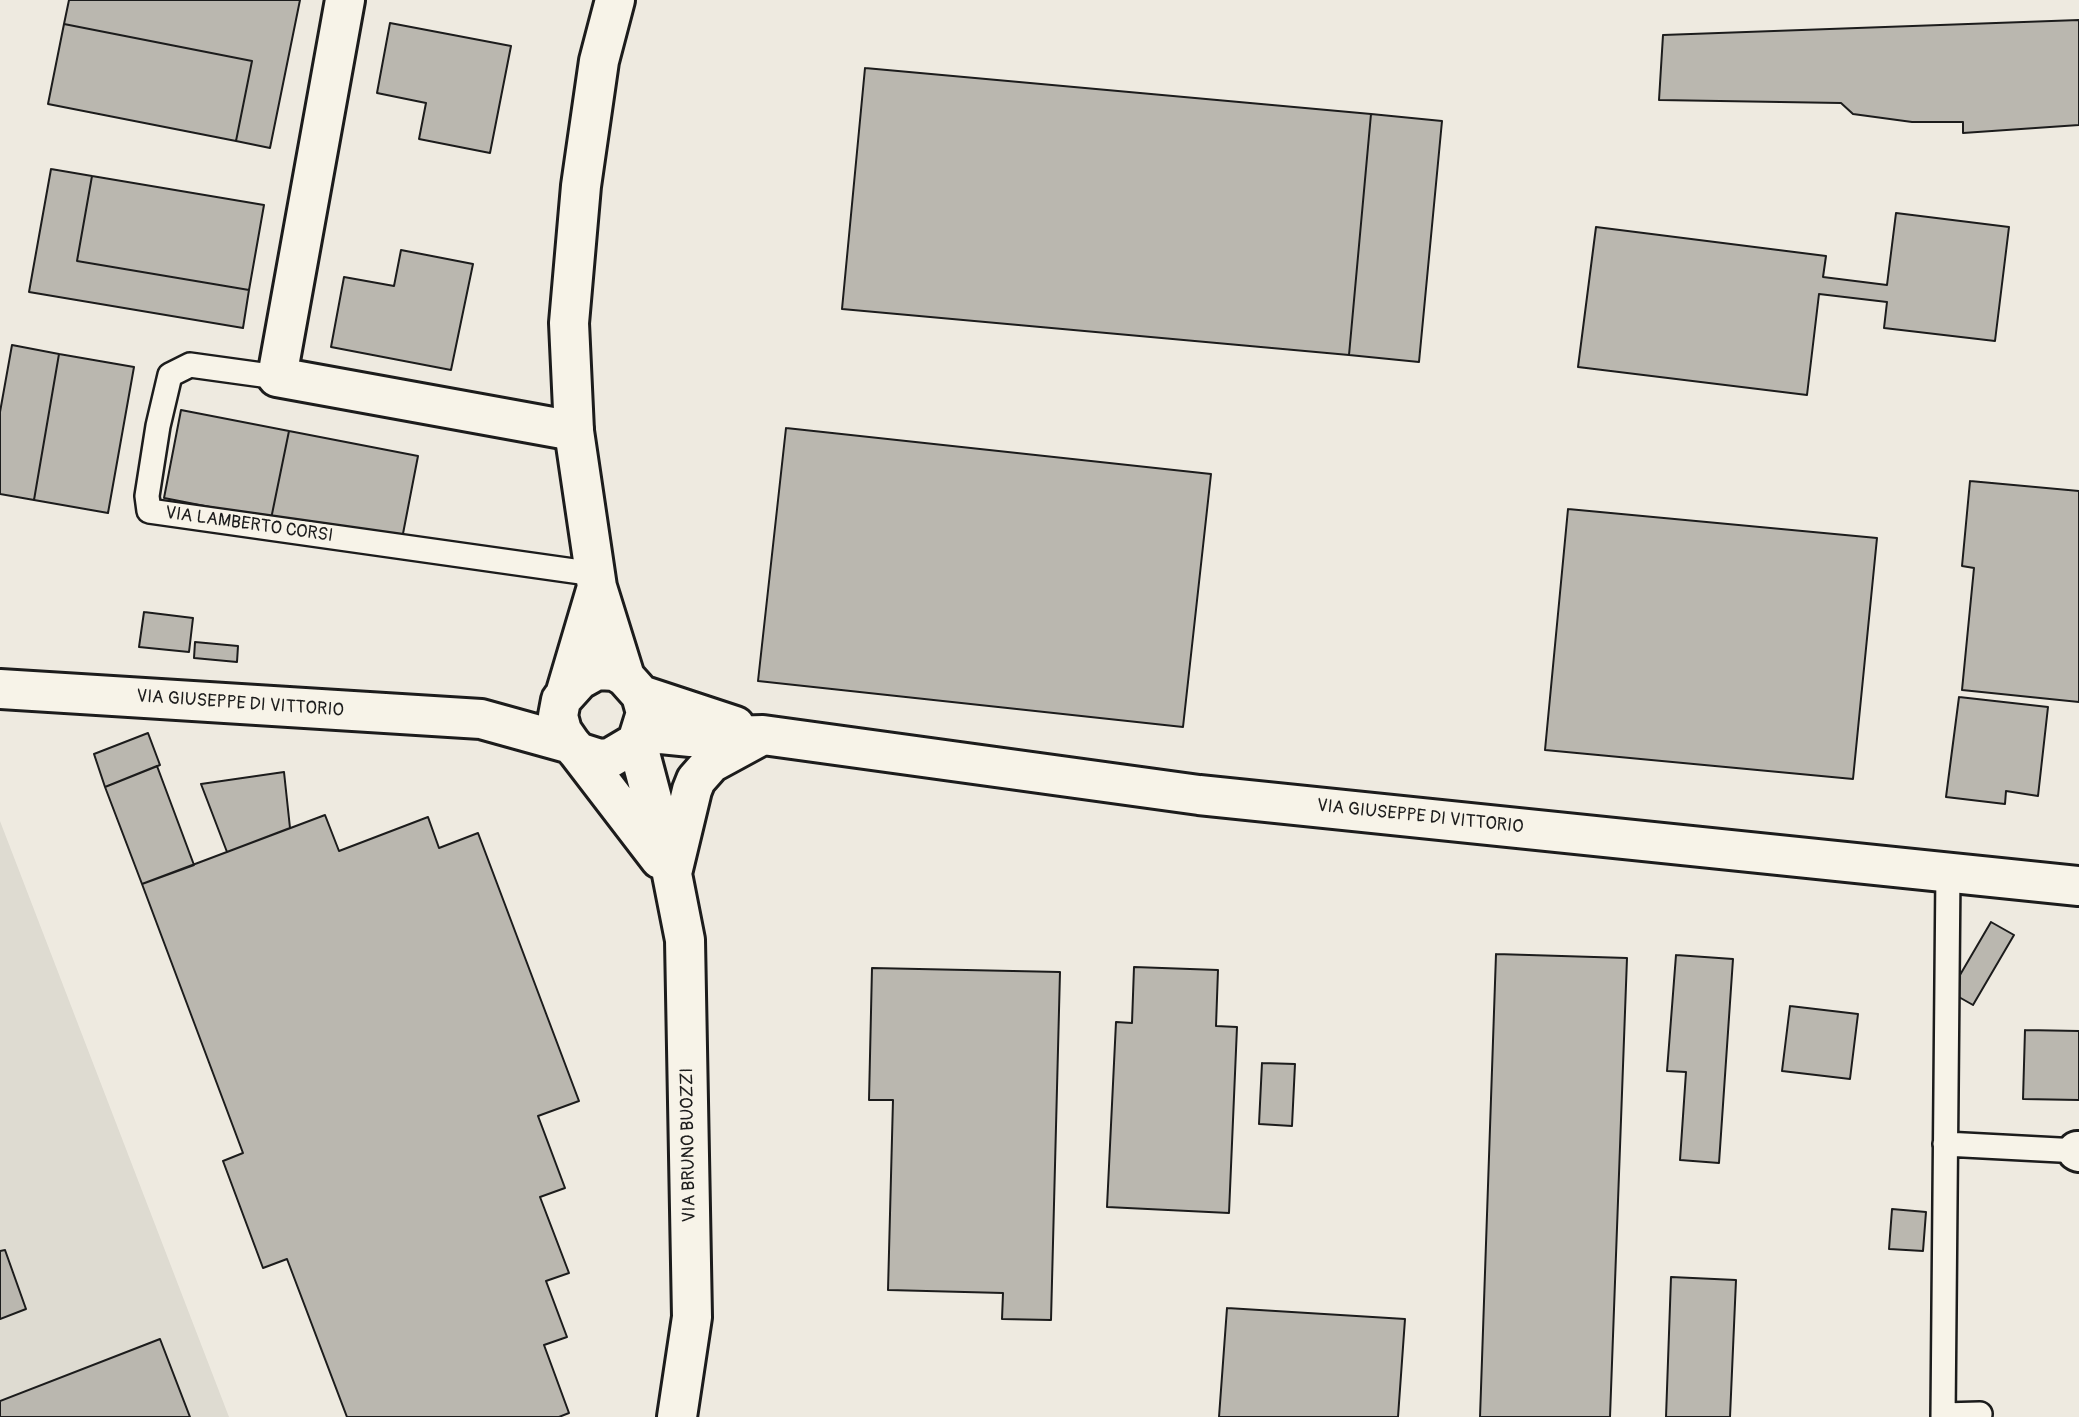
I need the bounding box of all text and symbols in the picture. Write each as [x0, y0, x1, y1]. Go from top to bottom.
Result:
street label: VIA LAMBERTO CORSI [164, 503, 334, 547]
street label: VIA GIUSEPPE DI VITTORIO [136, 686, 344, 722]
street label: VIA GIUSEPPE DI VITTORIO [1316, 795, 1524, 839]
street label: VIA BRUNO BUOZZI [677, 1068, 701, 1222]

